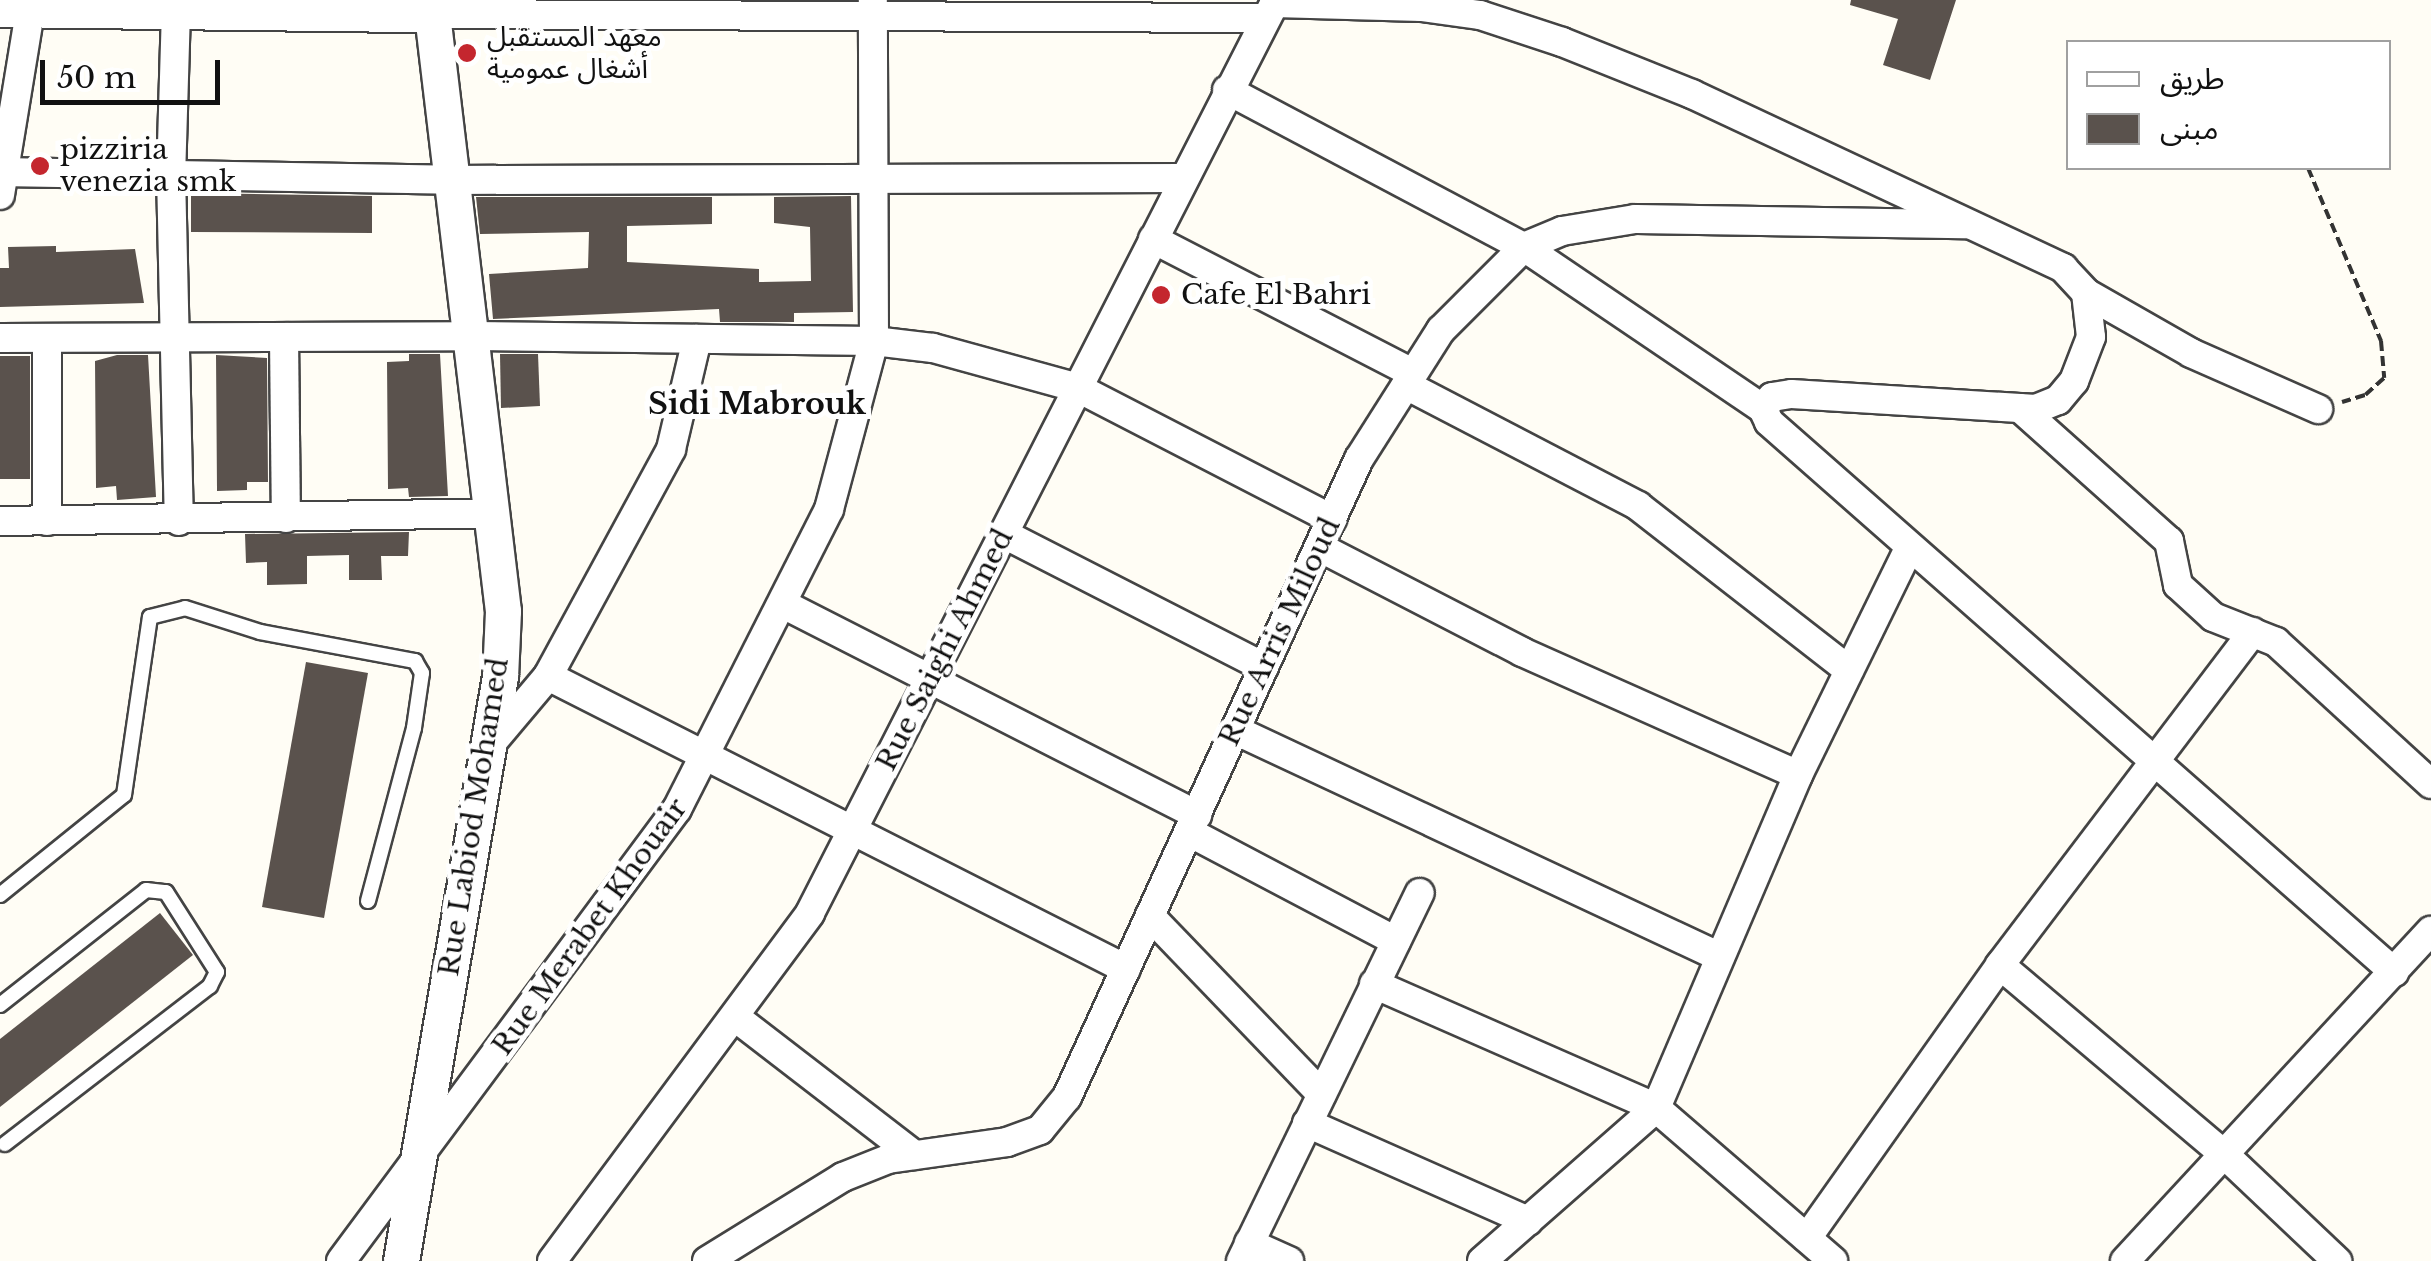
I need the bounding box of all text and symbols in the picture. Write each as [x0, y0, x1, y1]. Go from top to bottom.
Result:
place label: معهد المستقبل أشغال عمومية [487, 20, 662, 86]
scale bar [45, 40, 225, 102]
legend [2066, 40, 2391, 170]
marker: معهد المستقبل أشغال عمومية [456, 42, 478, 64]
text: 50 m [57, 59, 136, 96]
text: طريق [2160, 60, 2225, 97]
text: مبنى [2160, 110, 2218, 147]
place label: pizziria venezia smk [60, 133, 237, 199]
marker: pizziria venezia smk [29, 155, 51, 177]
place label: Cafe El Bahri [1181, 278, 1371, 312]
marker: Cafe El Bahri [1150, 284, 1172, 306]
district label: Sidi Mabrouk [648, 386, 866, 422]
street label: Rue Arris Miloud [1212, 512, 1348, 752]
street label: Rue Saighi Ahmed [869, 523, 1021, 777]
street label: Rue Labiod Mohamed [432, 655, 516, 979]
street label: Rue Merabet Khouair [486, 792, 694, 1062]

